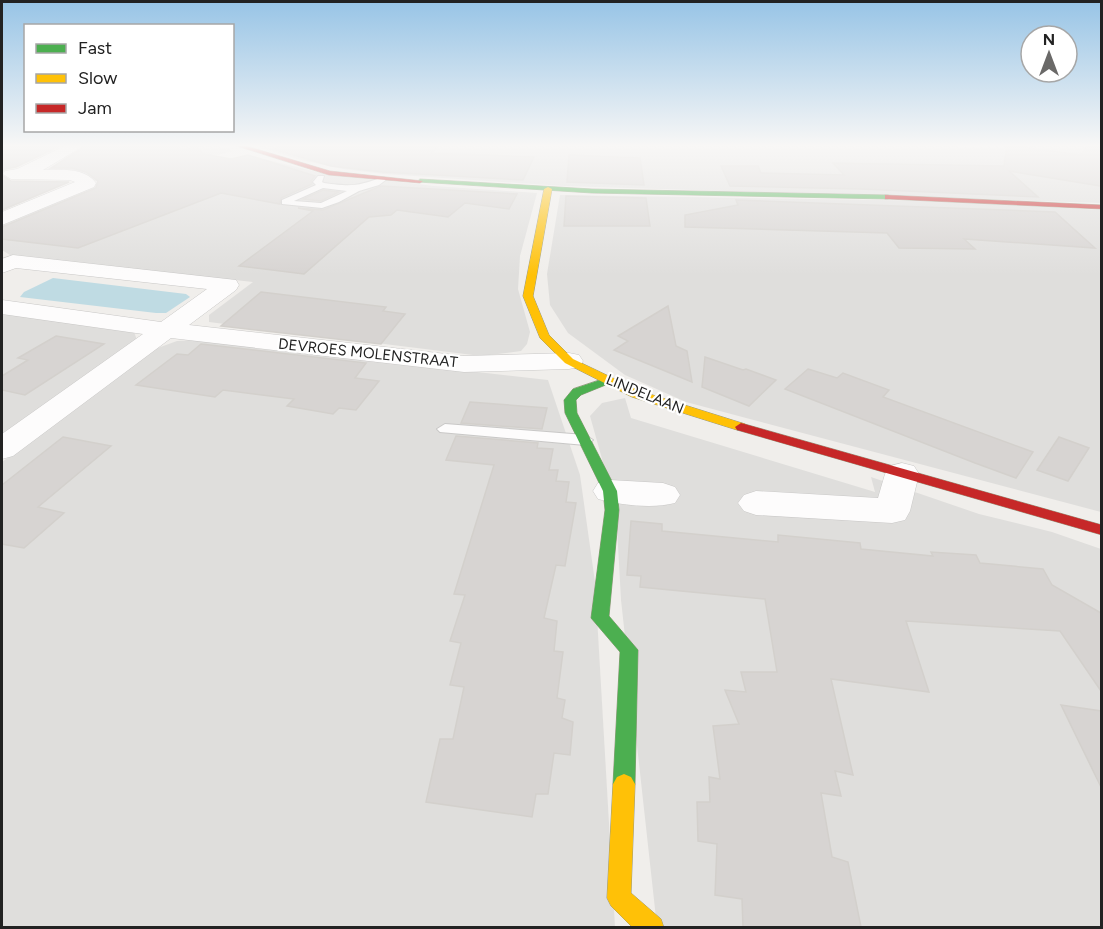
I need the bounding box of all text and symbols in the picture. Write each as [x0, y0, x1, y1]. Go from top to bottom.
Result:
legend [24, 24, 234, 132]
north arrow [1019, 24, 1079, 84]
text: N [1043, 30, 1055, 49]
text: Fast [78, 37, 112, 59]
text: Slow [78, 67, 117, 89]
text: Jam [78, 97, 112, 119]
street label: DEVROES MOLENSTRAAT [277, 335, 459, 371]
street label: LINDELAAN [603, 370, 687, 418]

